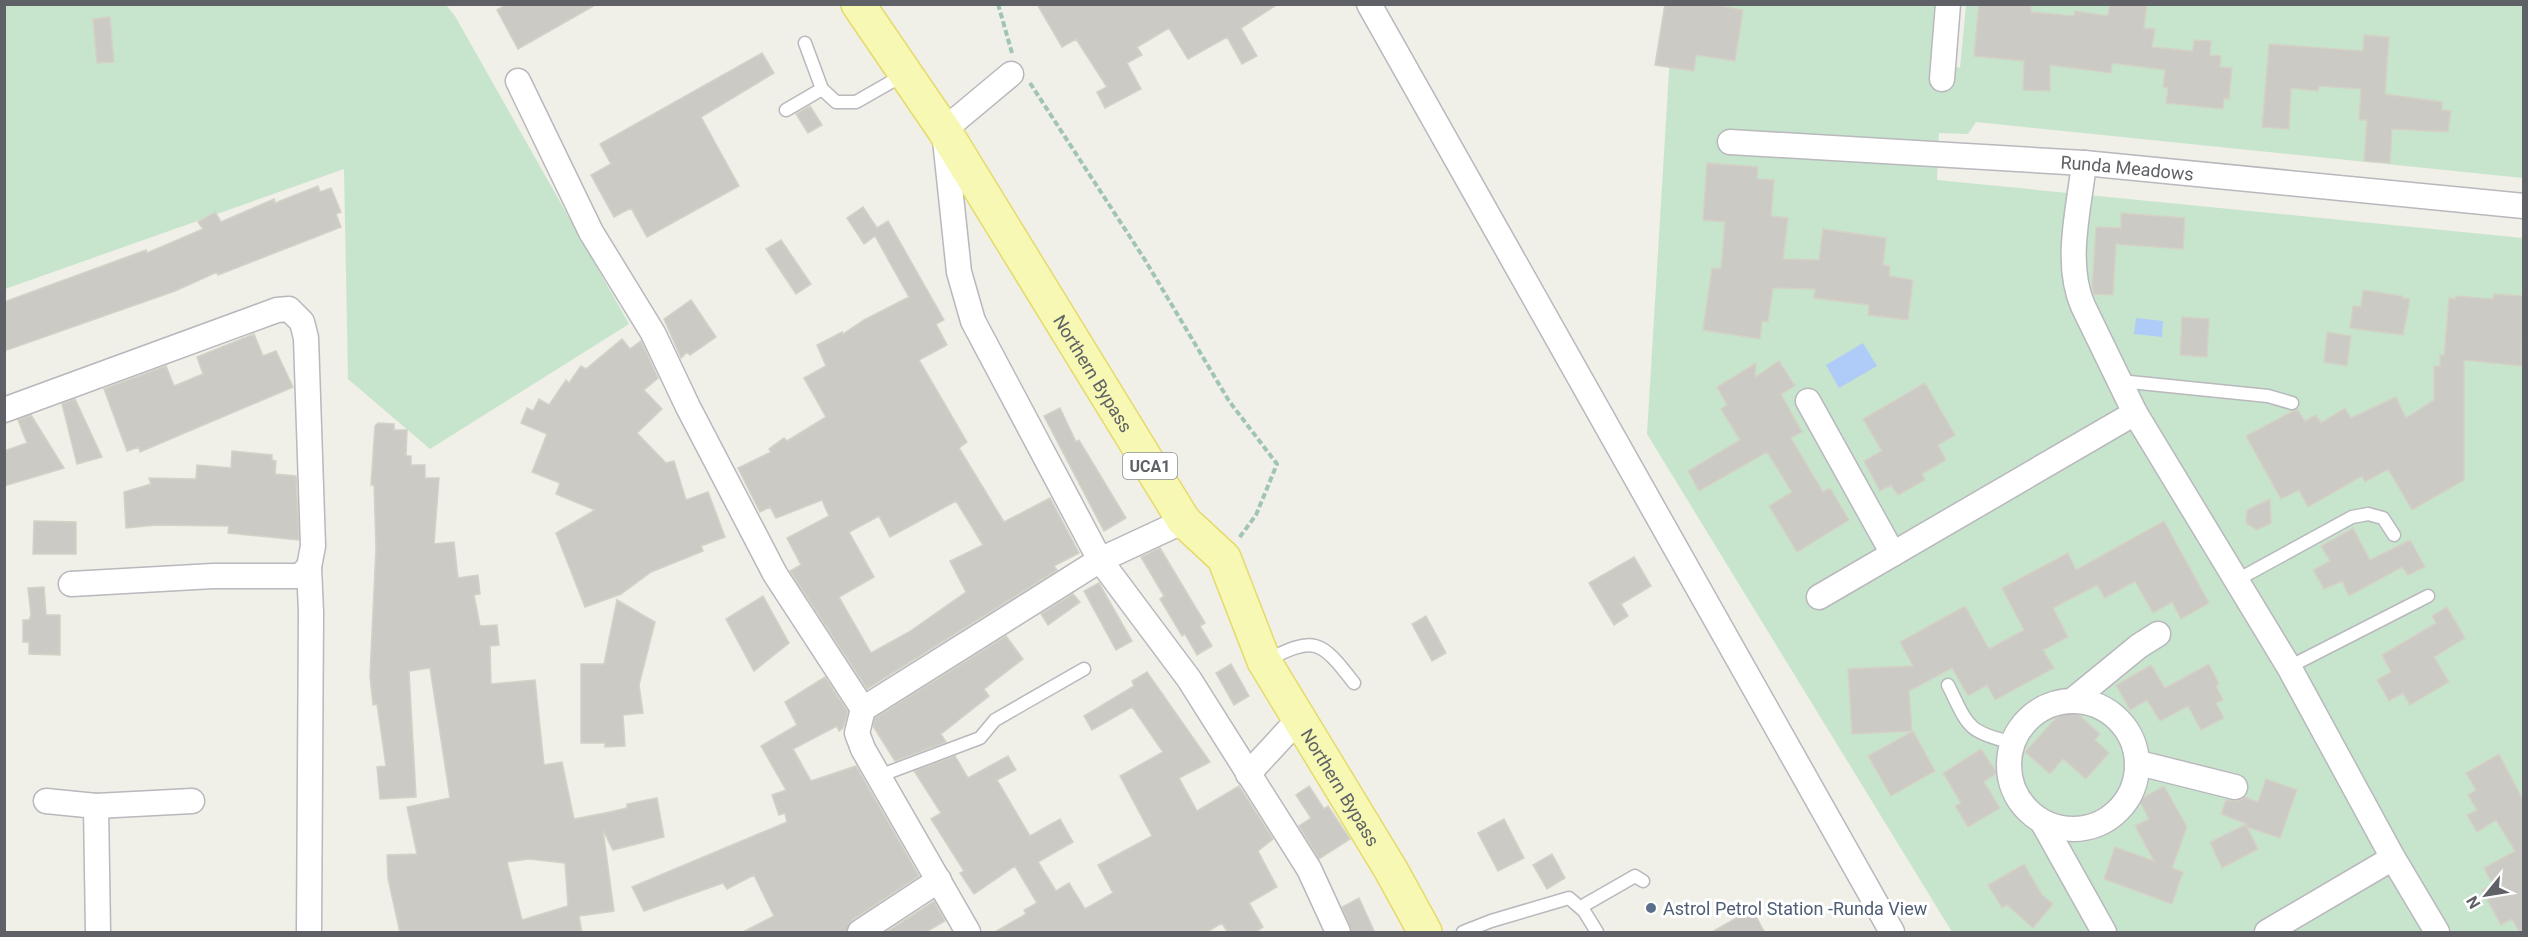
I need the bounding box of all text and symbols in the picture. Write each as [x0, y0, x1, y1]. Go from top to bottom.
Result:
street label: Runda Meadows [2060, 151, 2195, 184]
street label: Northern Bypass [1049, 311, 1137, 436]
road number: UCA1 [1123, 453, 1177, 479]
street label: Northern Bypass [1297, 725, 1384, 850]
north arrow [2456, 865, 2516, 925]
text: N [2462, 893, 2484, 912]
place label: Astrol Petrol Station -Runda View [1663, 898, 1928, 919]
marker: Astrol Petrol Station -Runda View [1644, 901, 1658, 915]

